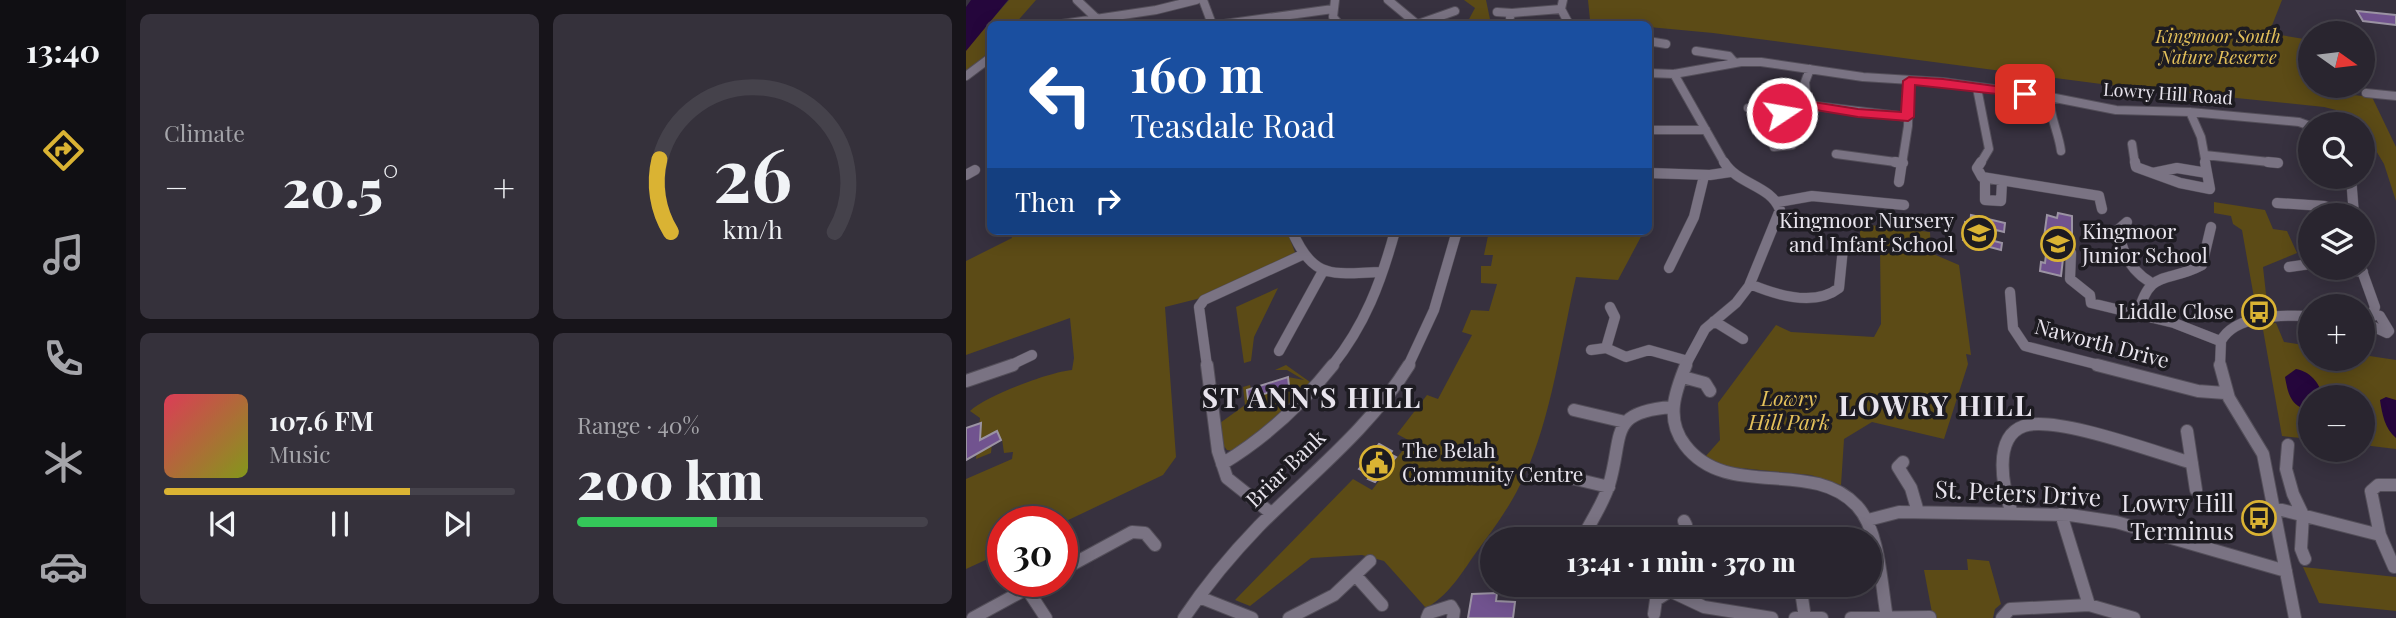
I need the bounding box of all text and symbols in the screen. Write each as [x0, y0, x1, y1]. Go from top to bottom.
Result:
north arrow [2298, 21, 2375, 98]
map controls [2298, 21, 2375, 462]
park label: Kingmoor South Nature Reserve [2154, 24, 2281, 69]
text: 13:40 [26, 28, 100, 71]
text: 160 m [1130, 40, 1264, 105]
icon: left [1015, 49, 1106, 140]
pin [1995, 64, 2055, 124]
icon: arrive [2006, 75, 2044, 113]
position arrow [1745, 76, 1819, 150]
street label: Lowry Hill Road [2102, 77, 2234, 110]
text: Teasdale Road [1130, 103, 1335, 146]
button: search [2298, 112, 2375, 189]
text: Climate [164, 117, 245, 148]
text: 26 [713, 124, 792, 221]
icon: directions [39, 126, 88, 175]
text: 20.5° [283, 152, 399, 221]
text: − [164, 161, 189, 212]
text: + [493, 161, 515, 212]
icon: right [1089, 182, 1127, 220]
text: Then [1015, 184, 1075, 219]
button: layers [2298, 203, 2375, 280]
place label: Kingmoor Nursery and Infant School [1779, 205, 1954, 257]
text: km/h [723, 212, 783, 245]
school or university icon: Kingmoor Nursery and Infant School [1960, 214, 1998, 252]
place label: Kingmoor Junior School [2081, 216, 2208, 268]
school or university icon: Kingmoor Junior School [2039, 225, 2077, 263]
icon: music [39, 230, 88, 279]
bus stop icon: Liddle Close [2240, 293, 2278, 331]
button: + [2298, 294, 2375, 371]
place label: Liddle Close [2118, 296, 2234, 324]
street label: Naworth Drive [2032, 311, 2173, 373]
icon: phone [39, 334, 88, 383]
district label: ST ANN'S HILL [1202, 378, 1422, 415]
park label: Lowry Hill Park [1747, 383, 1830, 435]
button: − [2298, 385, 2375, 462]
district label: LOWRY HILL [1839, 386, 2033, 423]
text: 107.6 FM [269, 403, 374, 438]
text: Range · 40% [577, 409, 700, 440]
street label: Briar Bank [1239, 422, 1331, 513]
place label: The Belah Community Centre [1402, 435, 1583, 487]
icon: climate [39, 438, 88, 487]
text: Music [269, 438, 330, 469]
text: 200 km [577, 444, 764, 513]
public building icon: The Belah Community Centre [1358, 444, 1396, 482]
street label: St. Peters Drive [1934, 472, 2102, 512]
place label: Lowry Hill Terminus [2121, 486, 2234, 546]
bus stop icon: Lowry Hill Terminus [2240, 499, 2278, 537]
icon: previous [204, 505, 242, 543]
icon: pause [321, 505, 359, 543]
icon: next [438, 505, 476, 543]
speed limit sign: 30 [987, 506, 1078, 597]
icon: car [39, 542, 88, 591]
text: 13:41 · 1 min · 370 m [1566, 544, 1796, 579]

